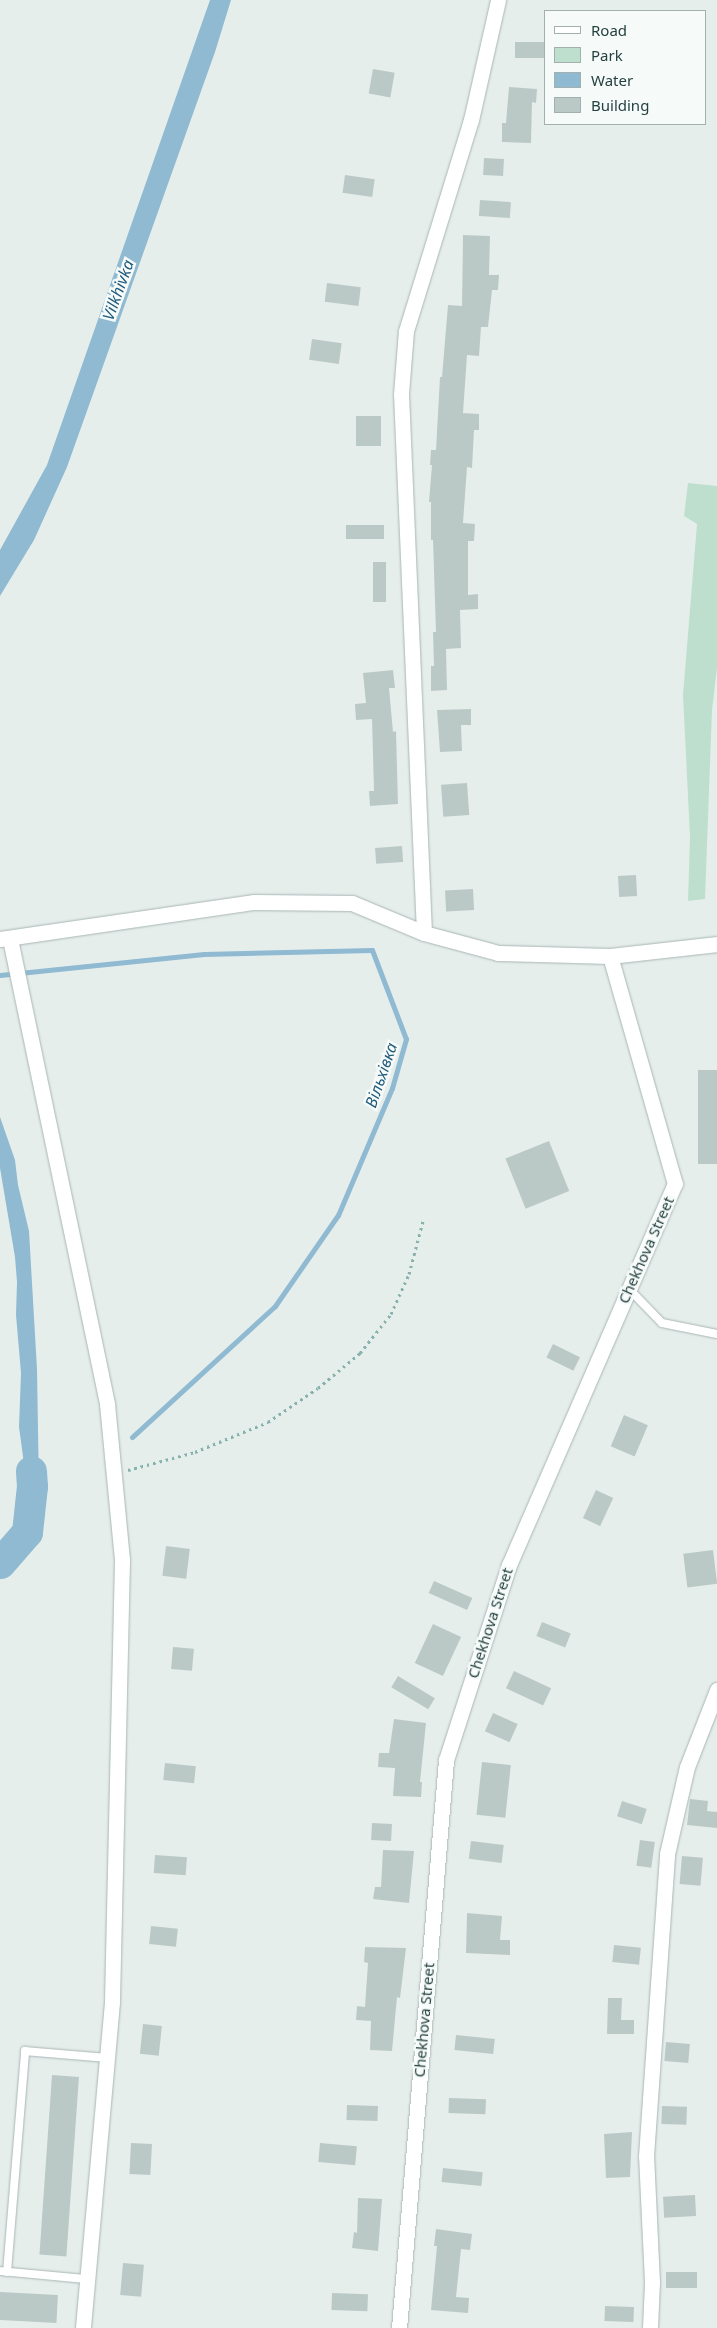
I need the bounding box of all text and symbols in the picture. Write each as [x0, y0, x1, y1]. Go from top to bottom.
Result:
legend [544, 10, 707, 125]
text: Road [591, 20, 627, 40]
text: Park [591, 45, 623, 65]
text: Water [591, 70, 633, 90]
text: Building [591, 95, 649, 115]
water label: Vilkhivka [98, 257, 138, 323]
water label: Вільхівка [361, 1040, 401, 1110]
street label: Chekhova Street [614, 1194, 678, 1306]
street label: Chekhova Street [464, 1565, 516, 1681]
street label: Chekhova Street [410, 1962, 438, 2078]

